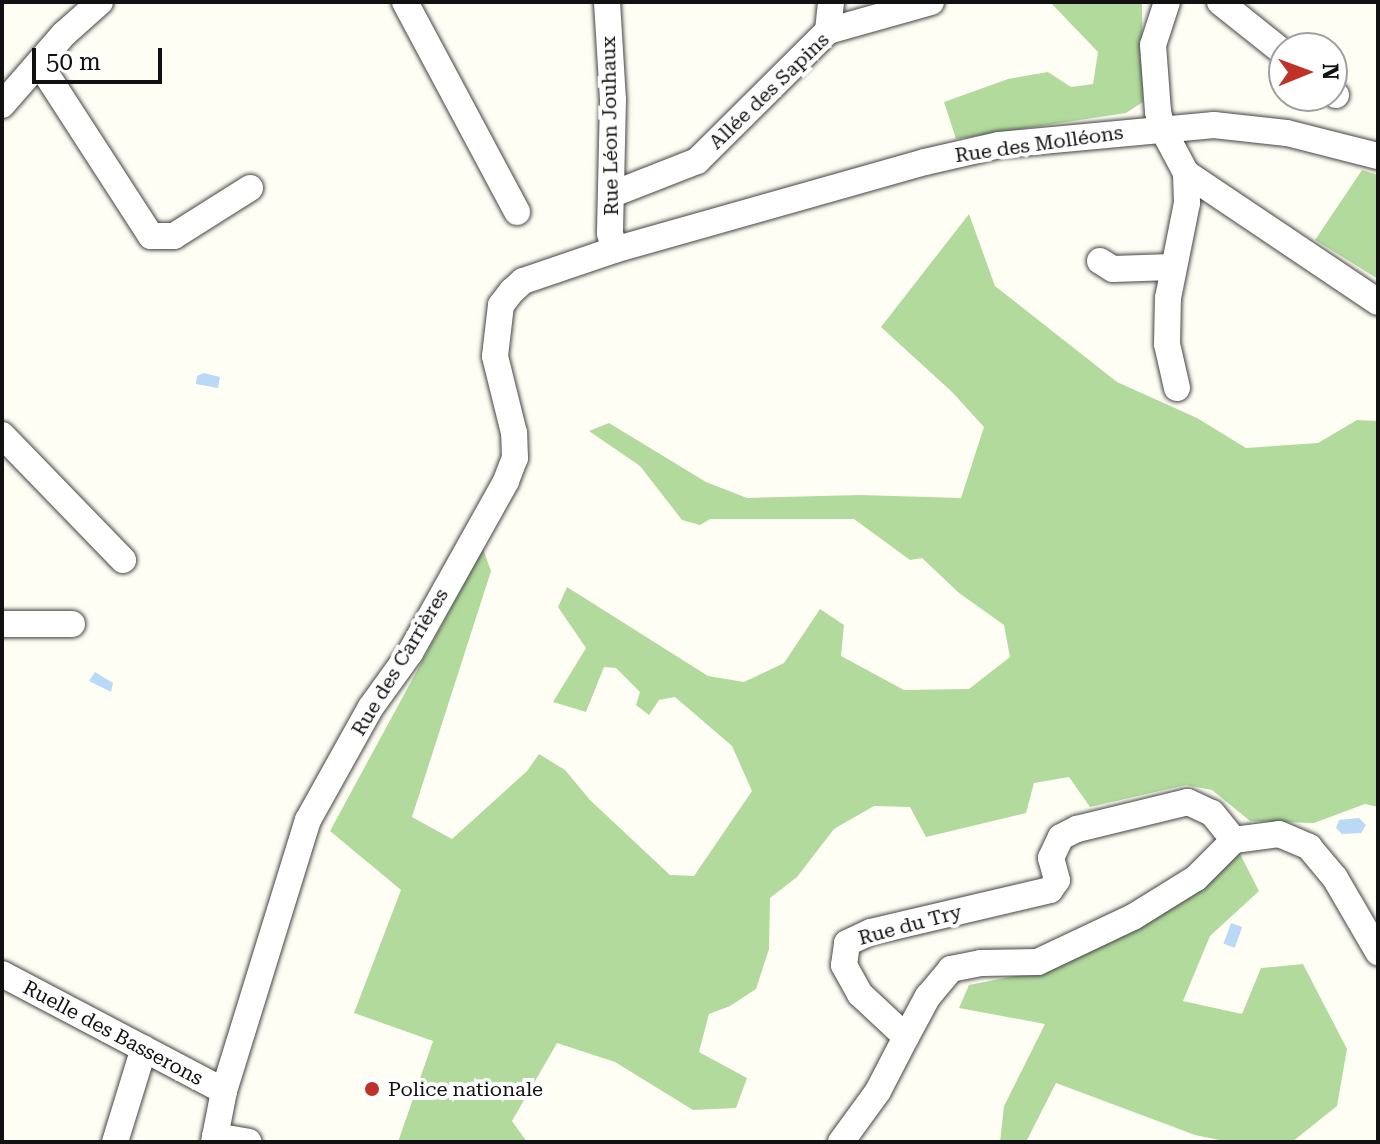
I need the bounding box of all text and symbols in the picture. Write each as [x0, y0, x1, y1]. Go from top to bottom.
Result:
street label: Allée des Sapins [704, 28, 834, 154]
scale bar [36, 32, 166, 82]
north arrow [1268, 32, 1348, 112]
street label: Rue Léon Jouhaux [596, 36, 624, 216]
text: 50 m [46, 48, 101, 76]
text: N [1318, 63, 1343, 80]
street label: Rue des Molléons [953, 120, 1125, 168]
street label: Rue des Carrières [346, 584, 454, 740]
street label: Rue du Try [856, 900, 964, 950]
street label: Ruelle des Basserons [19, 975, 207, 1091]
place label: Police nationale [388, 1077, 543, 1101]
marker: Police nationale [363, 1080, 381, 1098]

